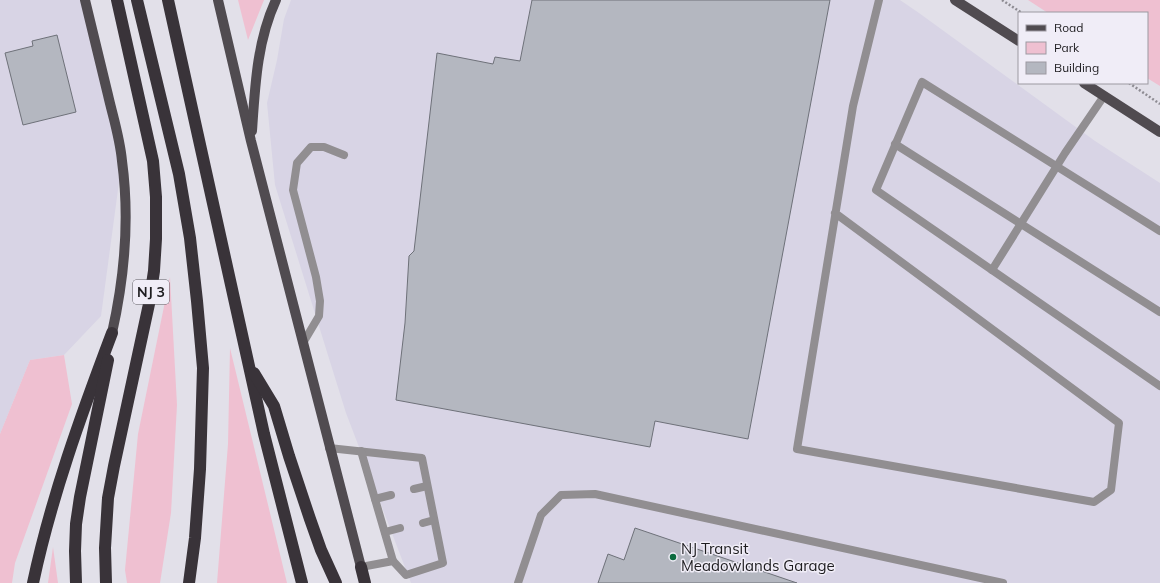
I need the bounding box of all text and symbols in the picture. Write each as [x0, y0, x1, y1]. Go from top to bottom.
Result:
legend [1018, 12, 1148, 84]
text: Road [1054, 20, 1083, 35]
text: Park [1054, 40, 1080, 55]
text: Building [1054, 60, 1099, 75]
road number: NJ 3 [133, 280, 169, 304]
place label: NJ Transit Meadowlands Garage [681, 539, 835, 575]
marker: NJ Transit Meadowlands Garage [668, 552, 678, 562]

